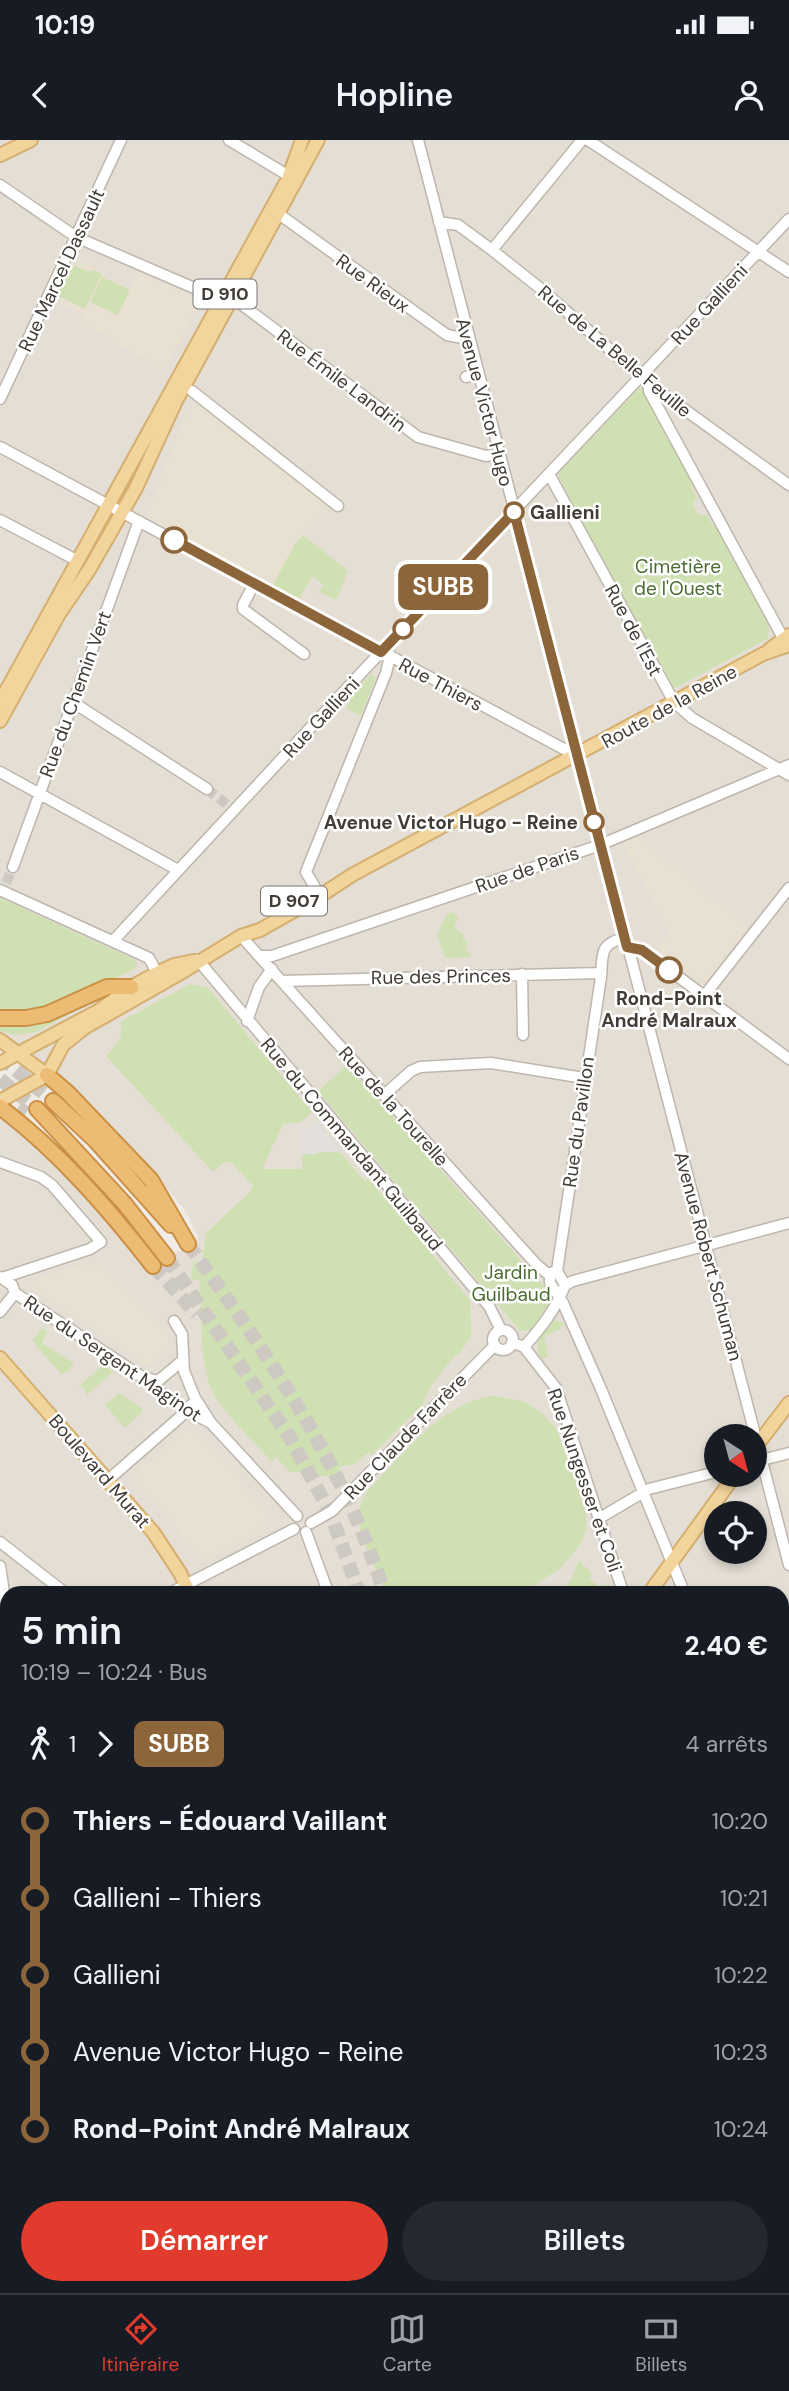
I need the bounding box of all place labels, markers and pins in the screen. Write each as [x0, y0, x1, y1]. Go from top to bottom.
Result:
place label: Gallieni [530, 500, 600, 525]
marker: Gallieni [504, 502, 524, 522]
unlabelled marker [161, 527, 187, 553]
unlabelled marker [393, 619, 413, 639]
place label: Avenue Victor Hugo - Reine [324, 810, 578, 835]
marker: Avenue Victor Hugo - Reine [584, 812, 604, 832]
marker: Rond-Point André Malraux [656, 957, 682, 983]
place label: Rond-Point André Malraux [601, 986, 737, 1033]

